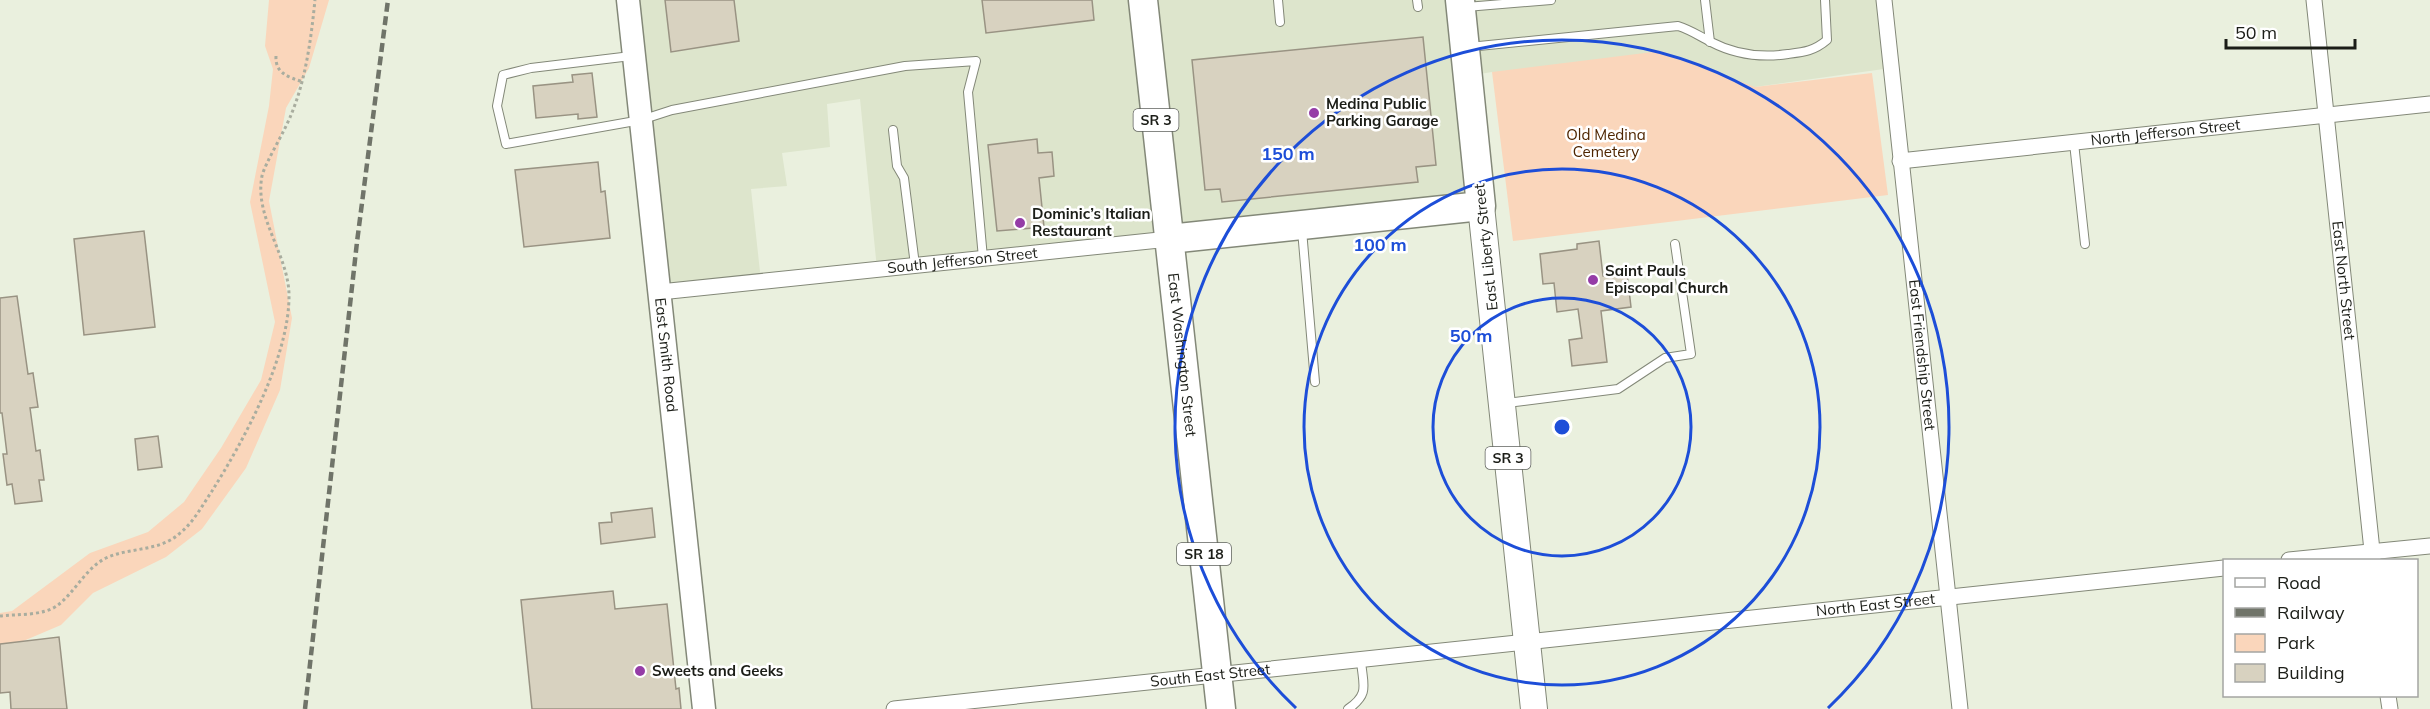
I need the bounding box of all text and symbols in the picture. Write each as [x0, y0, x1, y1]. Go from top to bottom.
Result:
scale bar [2226, 12, 2355, 50]
text: 50 m [2235, 21, 2277, 44]
place label: Medina Public Parking Garage [1326, 94, 1439, 130]
marker: Medina Public Parking Garage [1307, 106, 1321, 120]
road number: SR 3 [1134, 109, 1178, 131]
street label: North Jefferson Street [2090, 114, 2241, 149]
park label: Old Medina Cemetery [1566, 125, 1646, 161]
text: 150 m [1261, 142, 1315, 165]
street label: East Liberty Street [1469, 183, 1502, 312]
place label: Dominic’s Italian Restaurant [1032, 204, 1151, 240]
marker: Dominic’s Italian Restaurant [1013, 216, 1027, 230]
street label: East North Street [2328, 220, 2360, 341]
text: 100 m [1353, 233, 1407, 256]
street label: South Jefferson Street [886, 243, 1039, 277]
place label: Saint Pauls Episcopal Church [1605, 261, 1728, 297]
street label: East Washington Street [1164, 272, 1201, 438]
marker: Saint Pauls Episcopal Church [1586, 273, 1600, 287]
street label: East Friendship Street [1905, 278, 1940, 431]
street label: East Smith Road [651, 297, 682, 413]
text: 50 m [1450, 324, 1492, 347]
centre of rings [1552, 417, 1572, 437]
road number: SR 3 [1486, 447, 1530, 469]
road number: SR 18 [1177, 543, 1231, 565]
legend [2223, 559, 2418, 697]
text: Road [2277, 571, 2321, 594]
street label: North East Street [1815, 589, 1936, 620]
text: Railway [2277, 601, 2345, 624]
text: Park [2277, 631, 2316, 654]
street label: South East Street [1149, 659, 1271, 691]
place label: Sweets and Geeks [652, 661, 783, 680]
text: Building [2277, 661, 2345, 684]
marker: Sweets and Geeks [633, 664, 647, 678]

